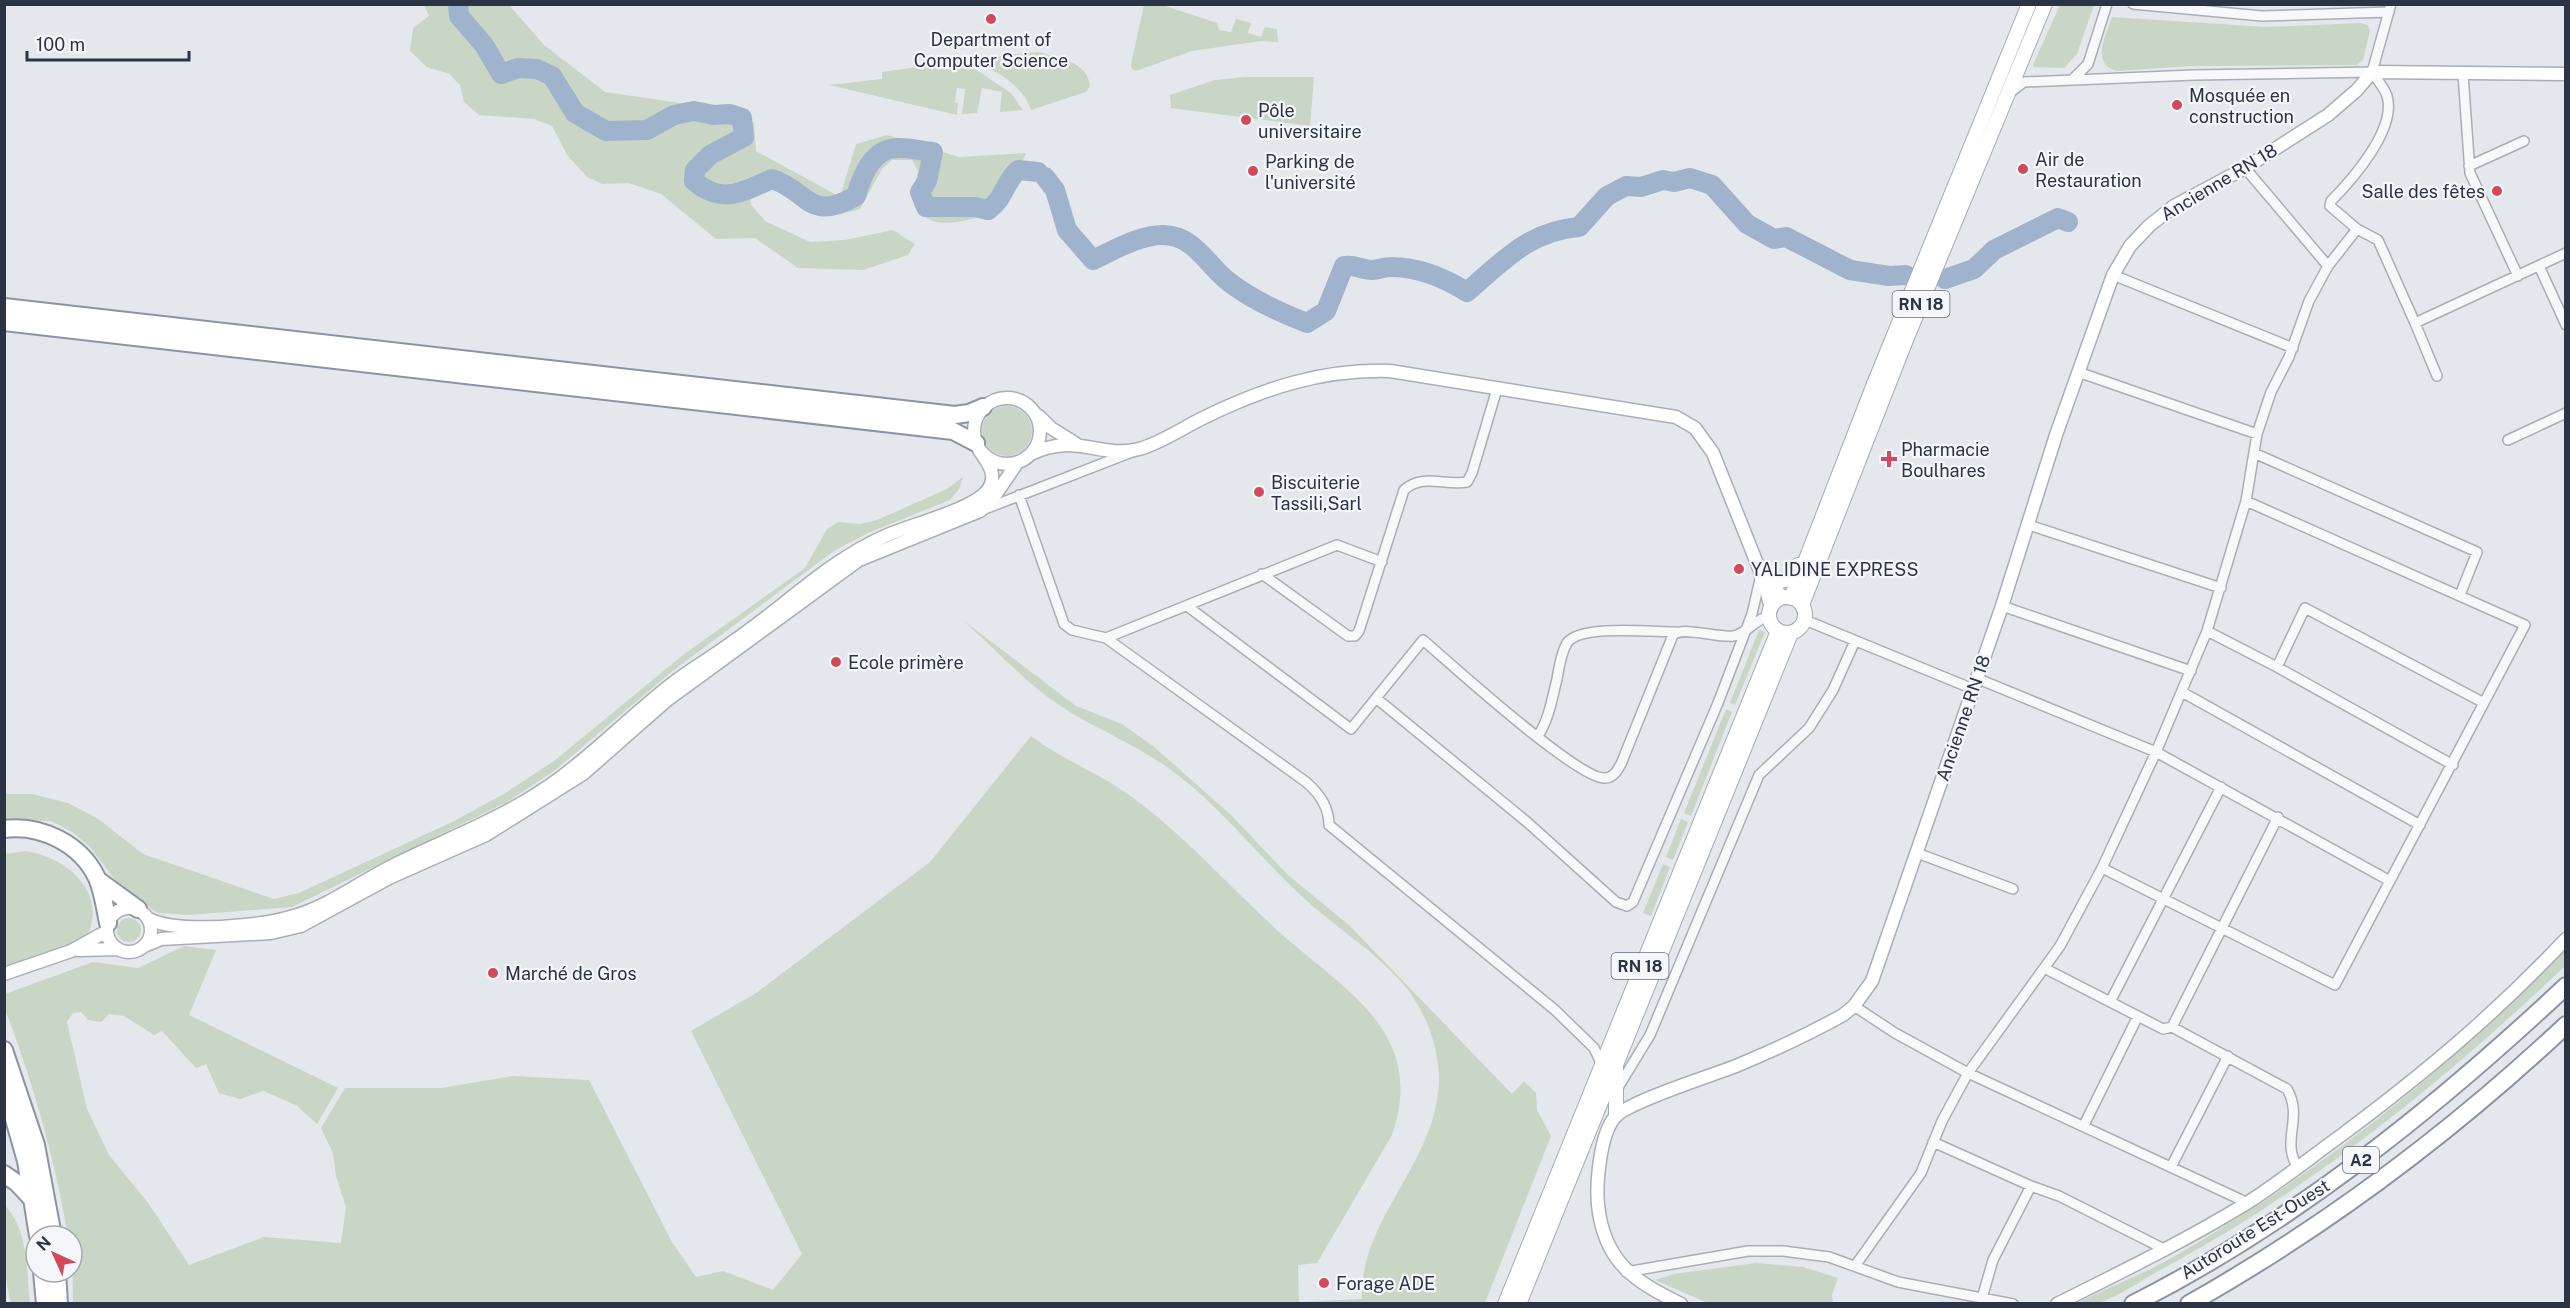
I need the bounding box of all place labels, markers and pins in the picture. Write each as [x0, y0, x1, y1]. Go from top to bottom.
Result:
marker: Department of Computer Science [984, 12, 998, 26]
place label: Department of Computer Science [914, 29, 1068, 71]
place label: Mosquée en construction [2189, 85, 2294, 127]
marker: Mosquée en construction [2170, 98, 2184, 112]
place label: Pôle universitaire [1258, 100, 1362, 142]
marker: Pôle universitaire [1239, 113, 1253, 127]
place label: Air de Restauration [2035, 149, 2142, 191]
place label: Parking de l'université [1265, 151, 1356, 193]
marker: Air de Restauration [2016, 162, 2030, 176]
marker: Parking de l'université [1246, 164, 1260, 178]
place label: Salle des fêtes [2362, 181, 2485, 202]
marker: Salle des fêtes [2490, 184, 2504, 198]
place label: Pharmacie Boulhares [1901, 439, 1990, 481]
marker: Pharmacie Boulhares [1882, 452, 1896, 466]
place label: Biscuiterie Tassili,Sarl [1271, 472, 1362, 514]
marker: Biscuiterie Tassili,Sarl [1252, 485, 1266, 499]
place label: YALIDINE EXPRESS [1751, 559, 1919, 580]
marker: YALIDINE EXPRESS [1732, 562, 1746, 576]
place label: Ecole primère [848, 652, 964, 673]
marker: Ecole primère [829, 655, 843, 669]
place label: Marché de Gros [505, 963, 637, 984]
marker: Marché de Gros [486, 966, 500, 980]
place label: Forage ADE [1336, 1273, 1435, 1294]
marker: Forage ADE [1317, 1276, 1331, 1290]

